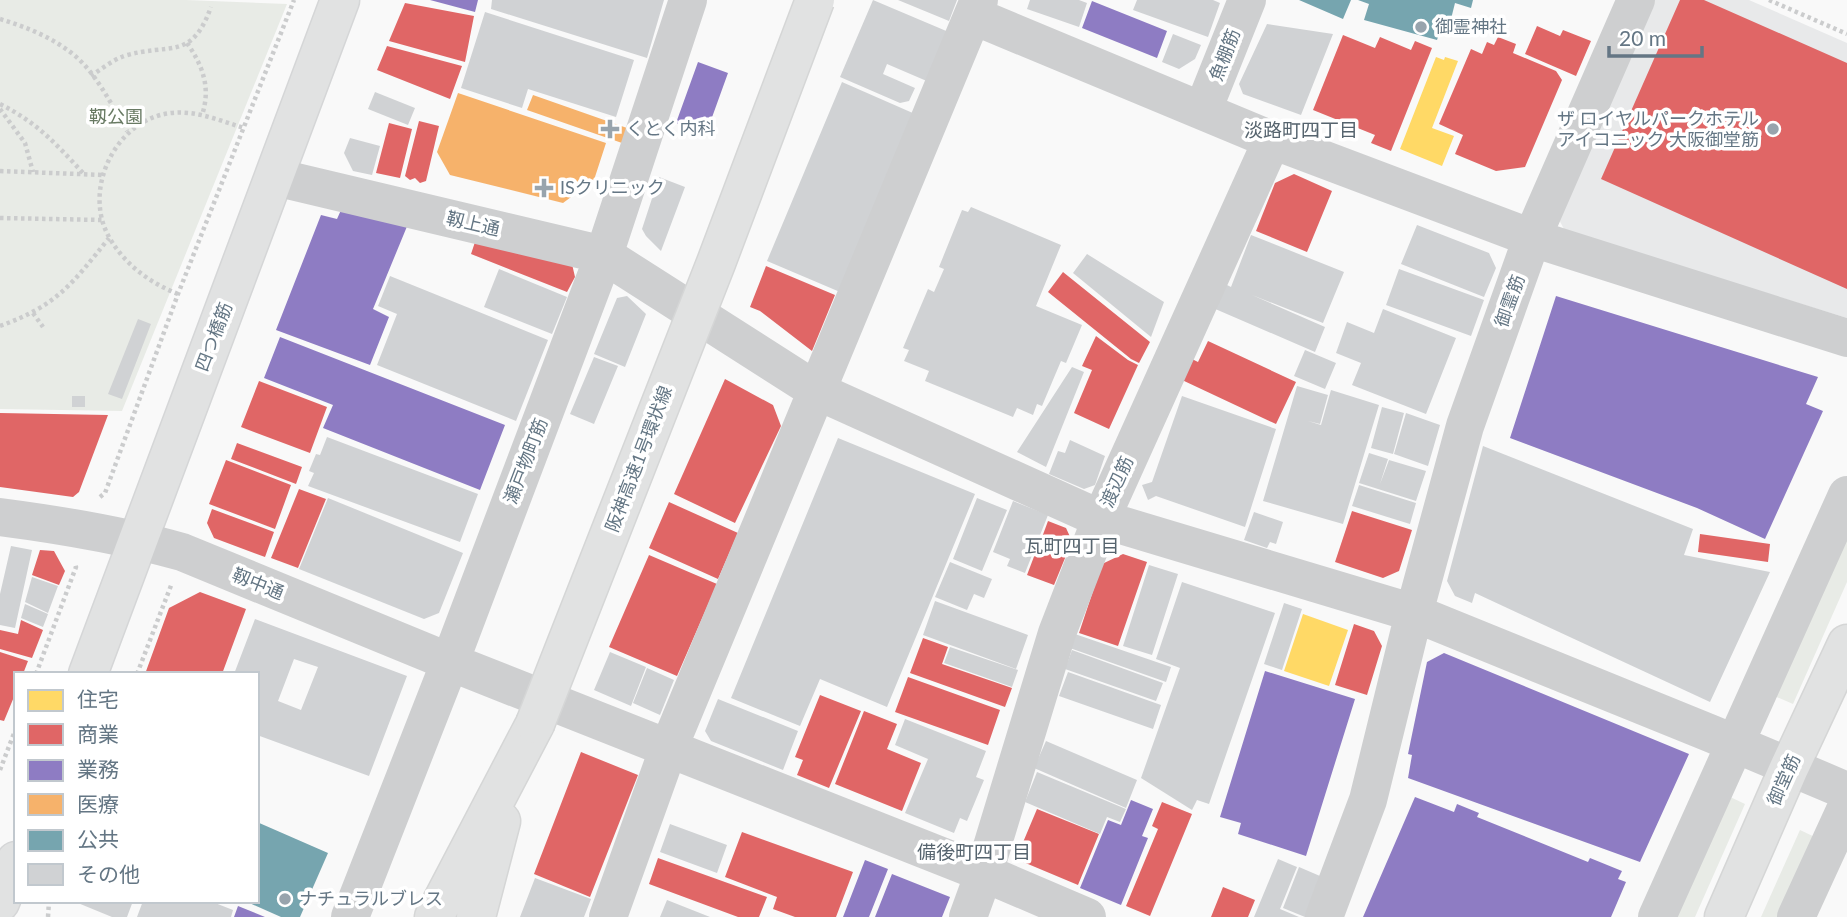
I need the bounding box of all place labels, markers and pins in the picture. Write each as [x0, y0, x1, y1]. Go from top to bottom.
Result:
place label: 御霊神社 [1435, 15, 1507, 37]
marker: 御霊神社 [1413, 19, 1429, 35]
place label: ザ ロイヤルパークホテル アイコニック 大阪御堂筋 [1557, 107, 1759, 150]
place label: くとく内科 [626, 117, 715, 139]
marker: くとく内科 [600, 119, 620, 139]
marker: ザ ロイヤルパークホテル アイコニック 大阪御堂筋 [1765, 121, 1781, 137]
place label: ISクリニック [560, 176, 665, 198]
marker: ISクリニック [534, 178, 554, 198]
place label: ナチュラルブレス [299, 887, 443, 909]
marker: ナチュラルブレス [277, 891, 293, 907]

